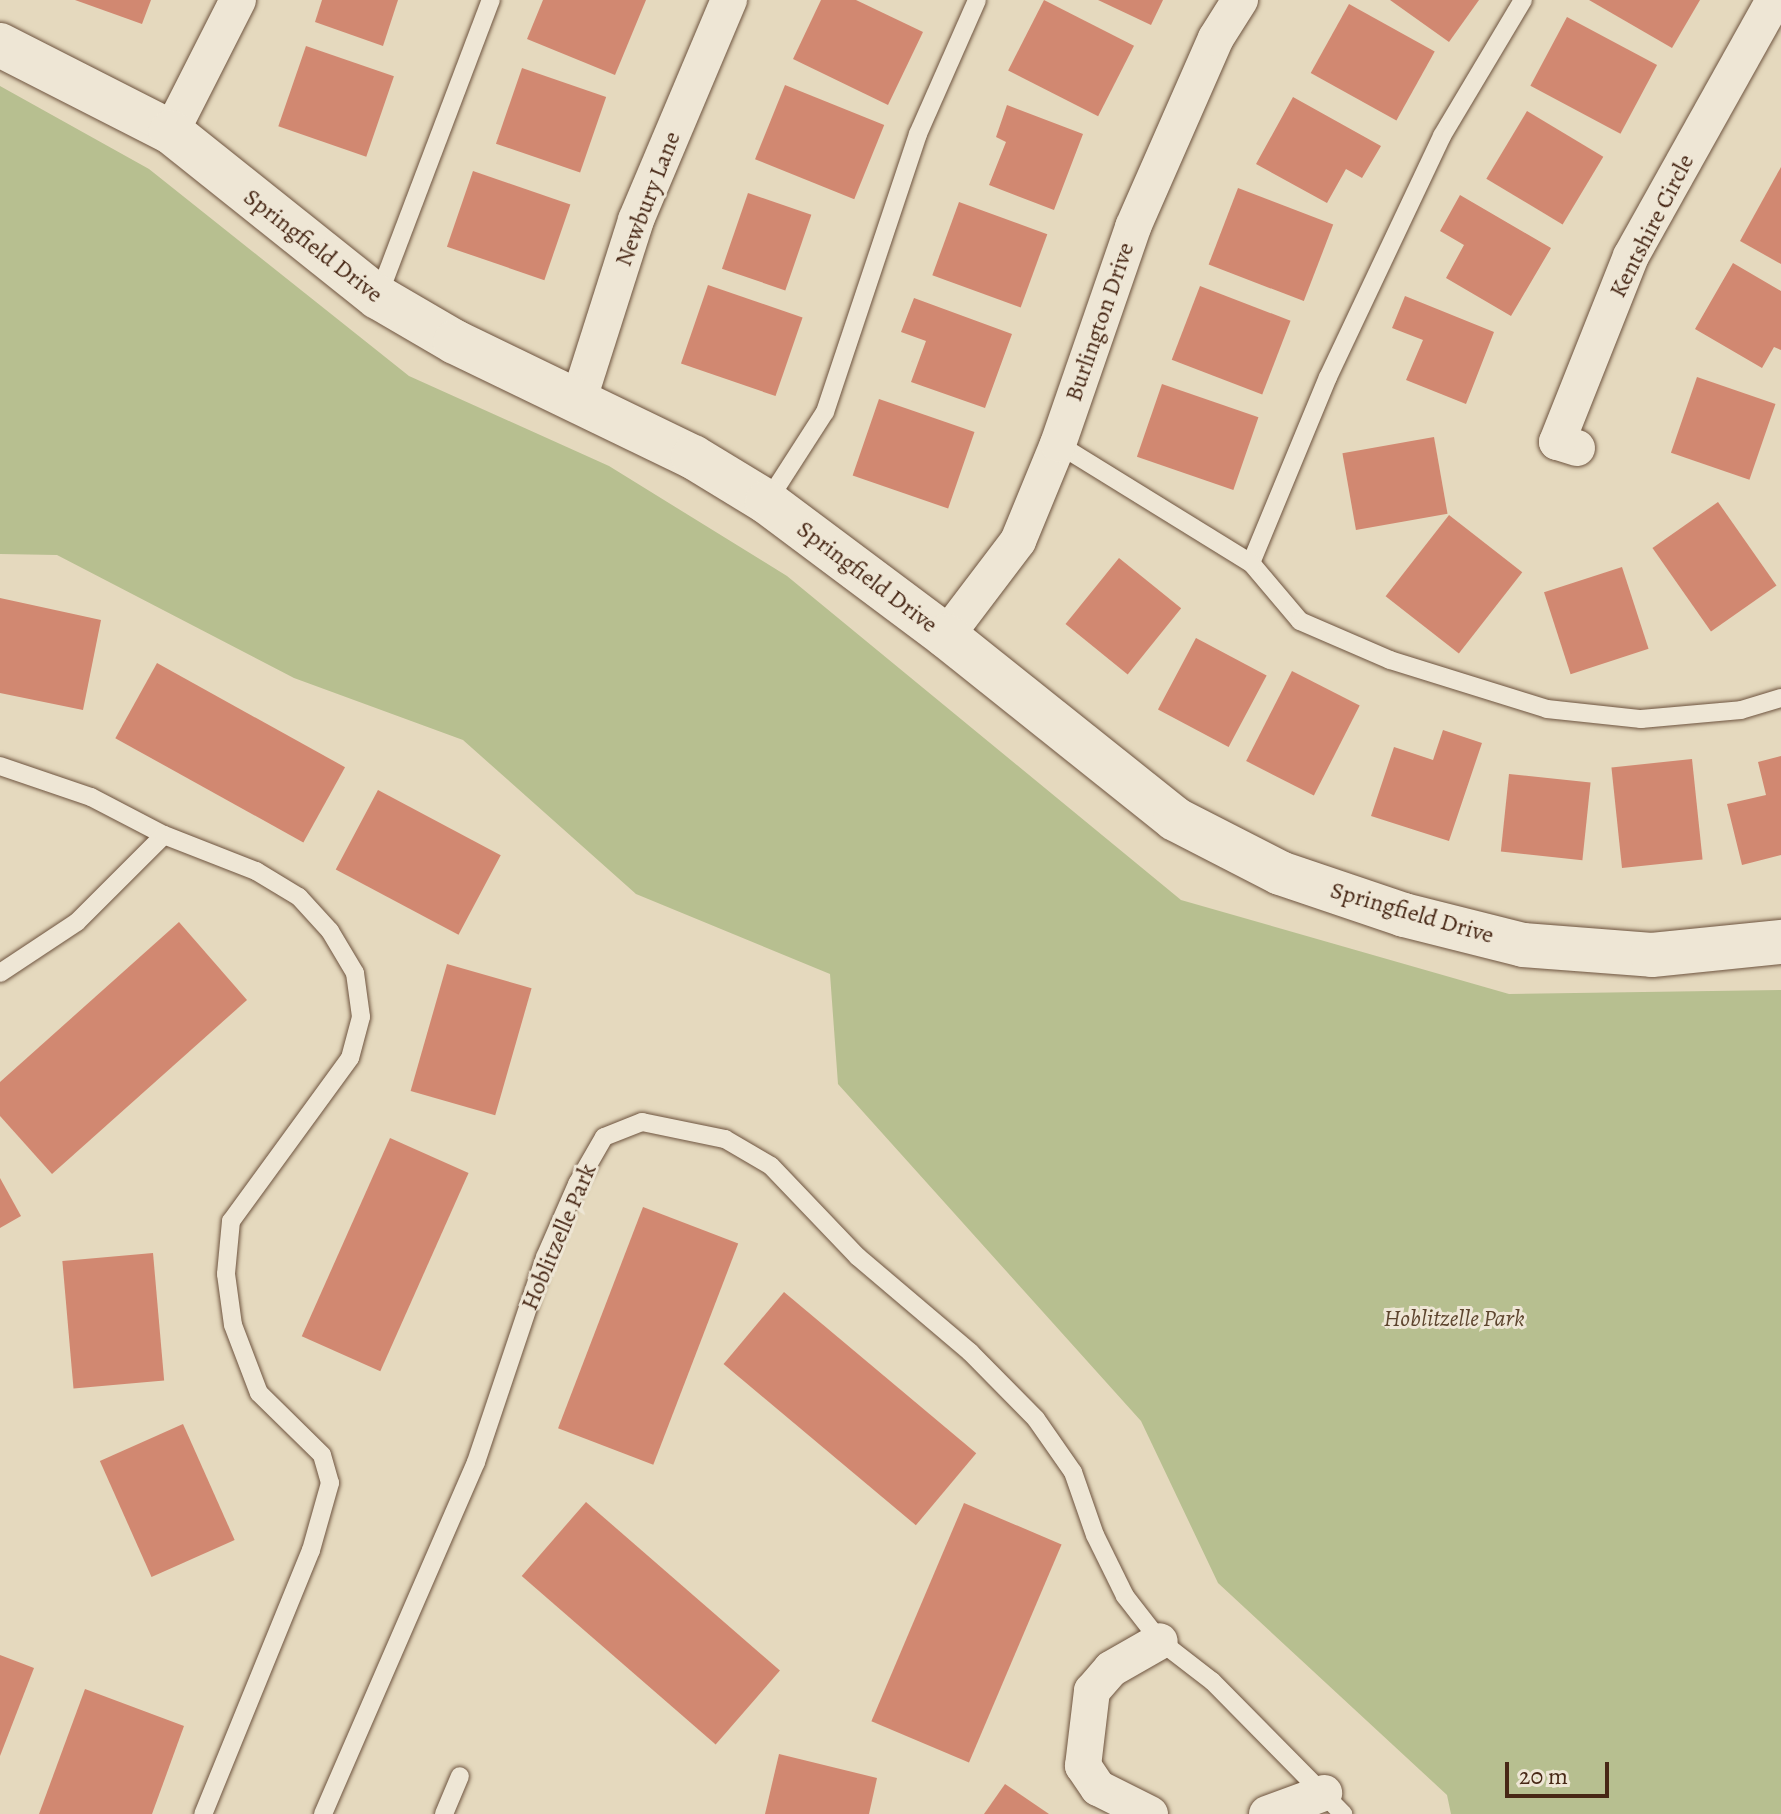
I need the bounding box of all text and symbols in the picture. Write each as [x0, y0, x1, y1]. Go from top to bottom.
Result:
street label: Newbury Lane [609, 128, 687, 270]
street label: Kentshire Circle [1604, 150, 1700, 302]
street label: Springfield Drive [238, 183, 388, 309]
street label: Burlington Drive [1059, 239, 1141, 405]
street label: Springfield Drive [791, 515, 943, 639]
street label: Springfield Drive [1327, 876, 1497, 950]
street label: Hoblitzelle Park [515, 1159, 603, 1315]
park label: Hoblitzelle Park [1383, 1305, 1525, 1333]
scale bar [1509, 1746, 1613, 1796]
text: 20 m [1519, 1760, 1568, 1792]

